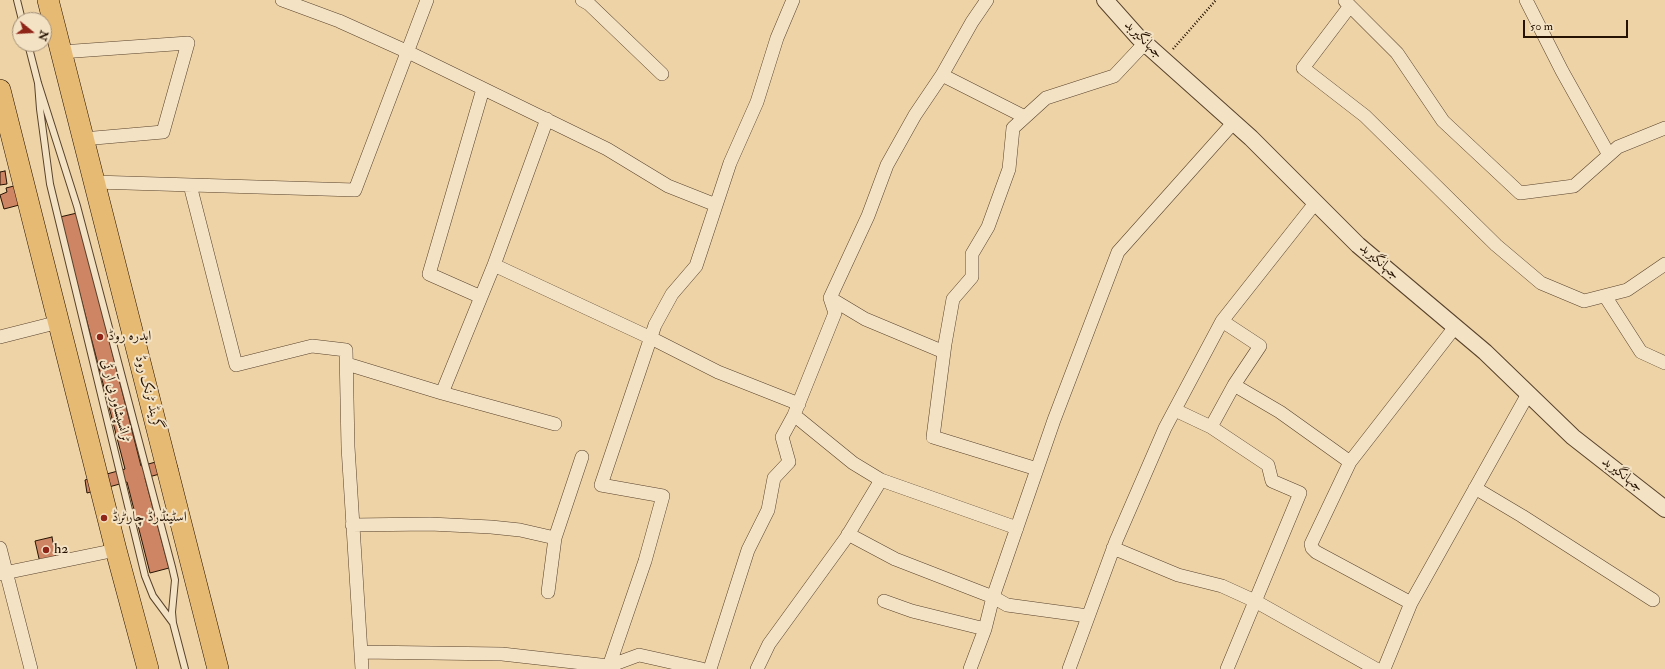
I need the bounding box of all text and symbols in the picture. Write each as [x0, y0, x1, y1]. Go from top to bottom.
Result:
north arrow [12, 12, 52, 52]
scale bar [1525, 12, 1630, 38]
street label: جہانگیربد [1120, 17, 1166, 63]
text: 50 m [1530, 19, 1553, 34]
text: N [35, 29, 51, 42]
street label: جہانگیربد [1356, 240, 1402, 284]
place label: ابدرہ روڈ [108, 329, 151, 345]
marker: ابدرہ روڈ [95, 332, 105, 342]
street label: گرینڈ ٹرنک روڈ [131, 354, 165, 432]
street label: ٹرانسپشاور بی آر ٹی [97, 358, 133, 444]
street label: جہانگیربد [1598, 454, 1646, 496]
place label: اسٹینڈرڈ چارٹرڈ [112, 510, 187, 526]
marker: اسٹینڈرڈ چارٹرڈ [99, 513, 109, 523]
place label: h2 [54, 542, 68, 558]
marker: h2 [41, 545, 51, 555]

